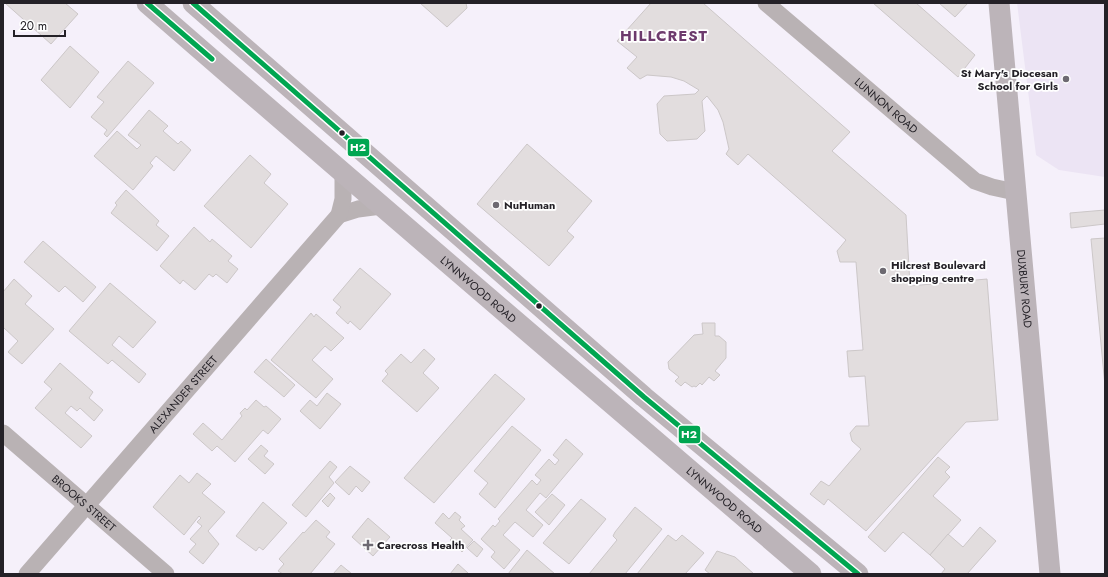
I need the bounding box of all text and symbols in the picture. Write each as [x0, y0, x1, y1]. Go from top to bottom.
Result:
scale bar [14, 12, 65, 38]
text: 20 m [20, 17, 47, 35]
district label: HILLCREST [620, 25, 708, 47]
place label: St Mary's Diocesan School for Girls [961, 65, 1058, 94]
street label: LUNNON ROAD [851, 74, 922, 137]
marker: St Mary's Diocesan School for Girls [1061, 74, 1071, 84]
unlabelled marker [337, 128, 347, 138]
line badge: H2 [347, 138, 370, 157]
text: H2 [350, 139, 366, 155]
place label: NuHuman [504, 197, 555, 213]
marker: NuHuman [491, 200, 501, 210]
street label: DUXBURY ROAD [1013, 249, 1036, 329]
street label: LYNNWOOD ROAD [437, 252, 520, 327]
place label: Hilcrest Boulevard shopping centre [891, 257, 986, 286]
marker: Hilcrest Boulevard shopping centre [878, 266, 888, 276]
unlabelled marker [534, 301, 544, 311]
street label: ALEXANDER STREET [145, 352, 221, 437]
line badge: H2 [678, 425, 701, 444]
text: H2 [681, 426, 697, 442]
street label: LYNNWOOD ROAD [683, 463, 766, 538]
street label: BROOKS STREET [48, 471, 119, 535]
place label: Carecross Health [377, 537, 465, 553]
marker: Carecross Health [362, 539, 374, 551]

